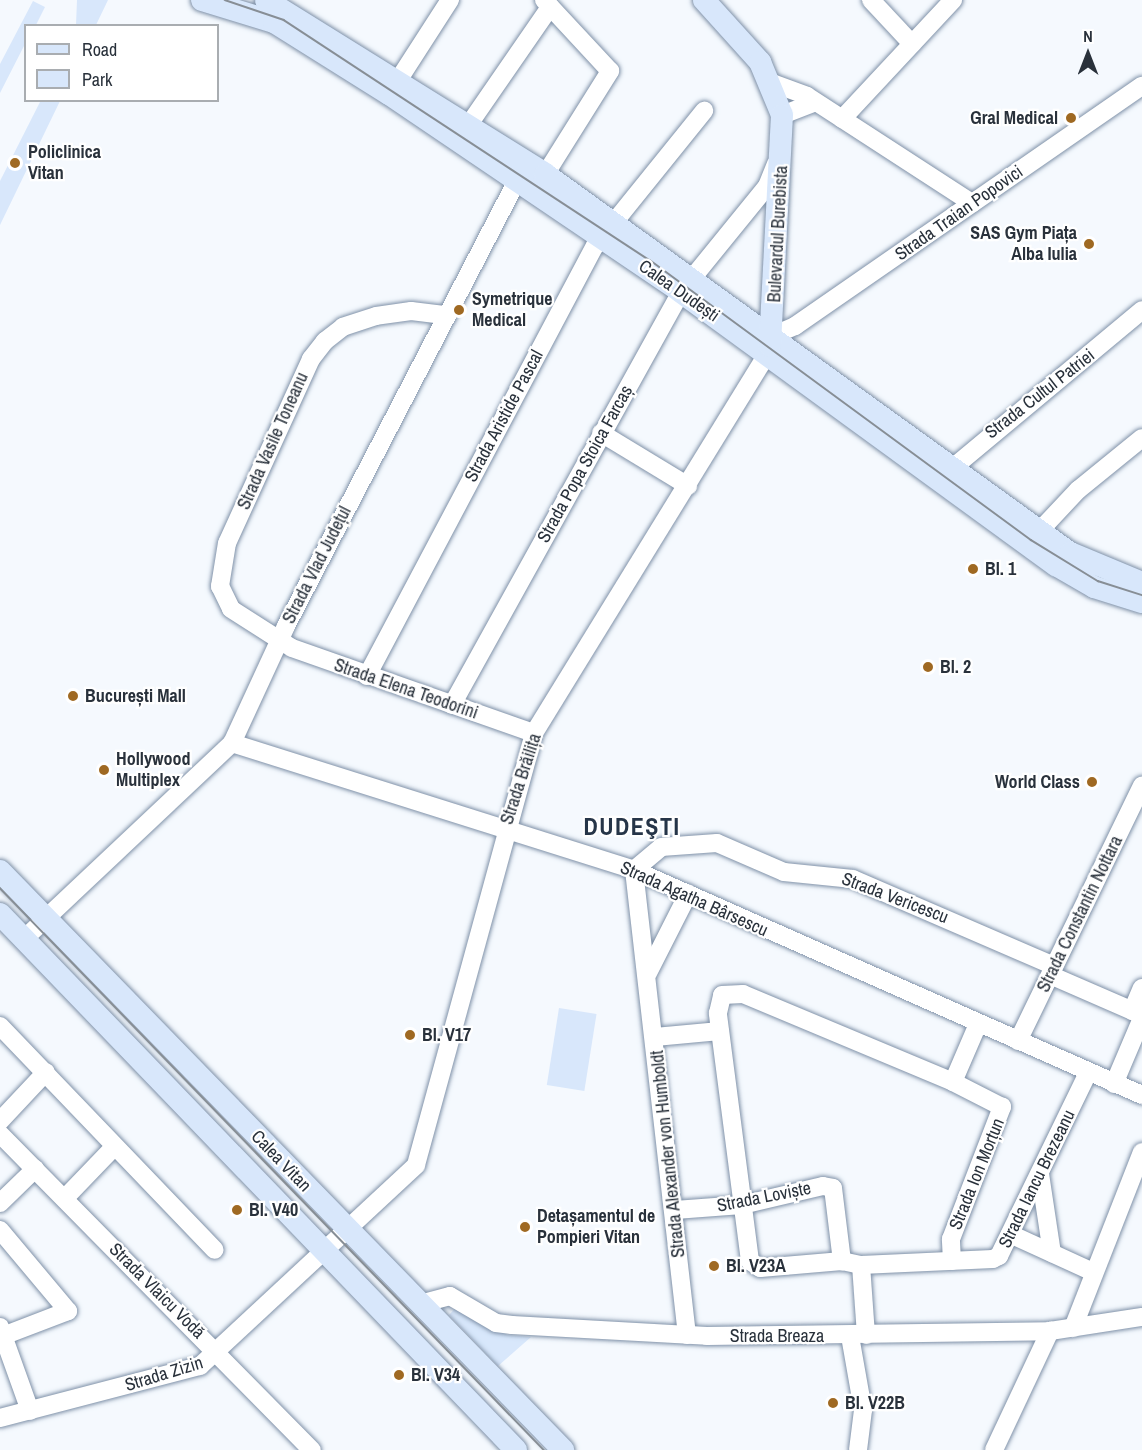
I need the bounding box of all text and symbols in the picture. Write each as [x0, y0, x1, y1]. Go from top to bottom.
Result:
legend [24, 24, 219, 102]
north arrow [1058, 24, 1118, 84]
text: N [1083, 25, 1093, 47]
text: Road [82, 37, 117, 62]
text: Park [82, 67, 112, 92]
place label: Gral Medical [970, 107, 1058, 129]
marker: Gral Medical [1062, 109, 1080, 127]
place label: Policlinica Vitan [28, 142, 101, 184]
marker: Policlinica Vitan [6, 154, 24, 172]
street label: Strada Traian Popovici [891, 161, 1027, 265]
street label: Bulevardul Burebista [764, 165, 792, 303]
place label: SAS Gym Piața Alba Iulia [970, 223, 1077, 266]
marker: SAS Gym Piața Alba Iulia [1082, 237, 1096, 251]
street label: Calea Dudești [634, 255, 724, 327]
place label: Symetrique Medical [472, 289, 552, 332]
marker: Symetrique Medical [450, 301, 468, 319]
street label: Strada Cultul Patriei [981, 345, 1099, 443]
street label: Strada Aristide Pascal [460, 346, 548, 486]
street label: Strada Vasile Toneanu [233, 369, 313, 513]
street label: Strada Popa Stoica Farcaș [533, 382, 637, 546]
street label: Strada Vlad Județul [278, 503, 356, 627]
place label: Bl. 1 [985, 558, 1016, 580]
marker: Bl. 1 [966, 562, 980, 576]
street label: Strada Elena Teodorini [331, 654, 481, 724]
place label: Bl. 2 [940, 656, 971, 678]
marker: Bl. 2 [921, 660, 935, 674]
place label: București Mall [85, 685, 186, 707]
marker: București Mall [66, 689, 80, 703]
street label: Strada Brăilița [496, 731, 546, 827]
place label: Hollywood Multiplex [116, 749, 191, 792]
marker: Hollywood Multiplex [97, 763, 111, 777]
place label: World Class [995, 771, 1080, 793]
marker: World Class [1085, 775, 1099, 789]
district label: DUDEŞTI [584, 813, 680, 841]
street label: Strada Constantin Nottara [1033, 832, 1127, 996]
street label: Strada Agatha Bârsescu [617, 857, 771, 941]
street label: Strada Vericescu [839, 868, 951, 928]
place label: Bl. V17 [422, 1024, 471, 1046]
marker: Bl. V17 [403, 1028, 417, 1042]
street label: Strada Alexander von Humboldt [646, 1049, 690, 1259]
street label: Strada Iancu Brezeanu [994, 1106, 1080, 1252]
street label: Strada Ion Morțun [945, 1115, 1009, 1233]
street label: Calea Vitan [247, 1126, 315, 1196]
street label: Strada Loviște [715, 1177, 813, 1217]
place label: Bl. V40 [249, 1199, 298, 1221]
marker: Bl. V40 [230, 1203, 244, 1217]
place label: Detașamentul de Pompieri Vitan [537, 1206, 655, 1248]
marker: Detașamentul de Pompieri Vitan [518, 1220, 532, 1234]
street label: Strada Vlaicu Vodă [105, 1239, 209, 1343]
place label: Bl. V23A [726, 1255, 786, 1277]
marker: Bl. V23A [707, 1259, 721, 1273]
street label: Strada Breaza [730, 1325, 824, 1347]
street label: Strada Zizin [122, 1352, 206, 1396]
place label: Bl. V34 [411, 1364, 460, 1386]
marker: Bl. V34 [392, 1368, 406, 1382]
place label: Bl. V22B [845, 1392, 905, 1414]
marker: Bl. V22B [826, 1396, 840, 1410]

